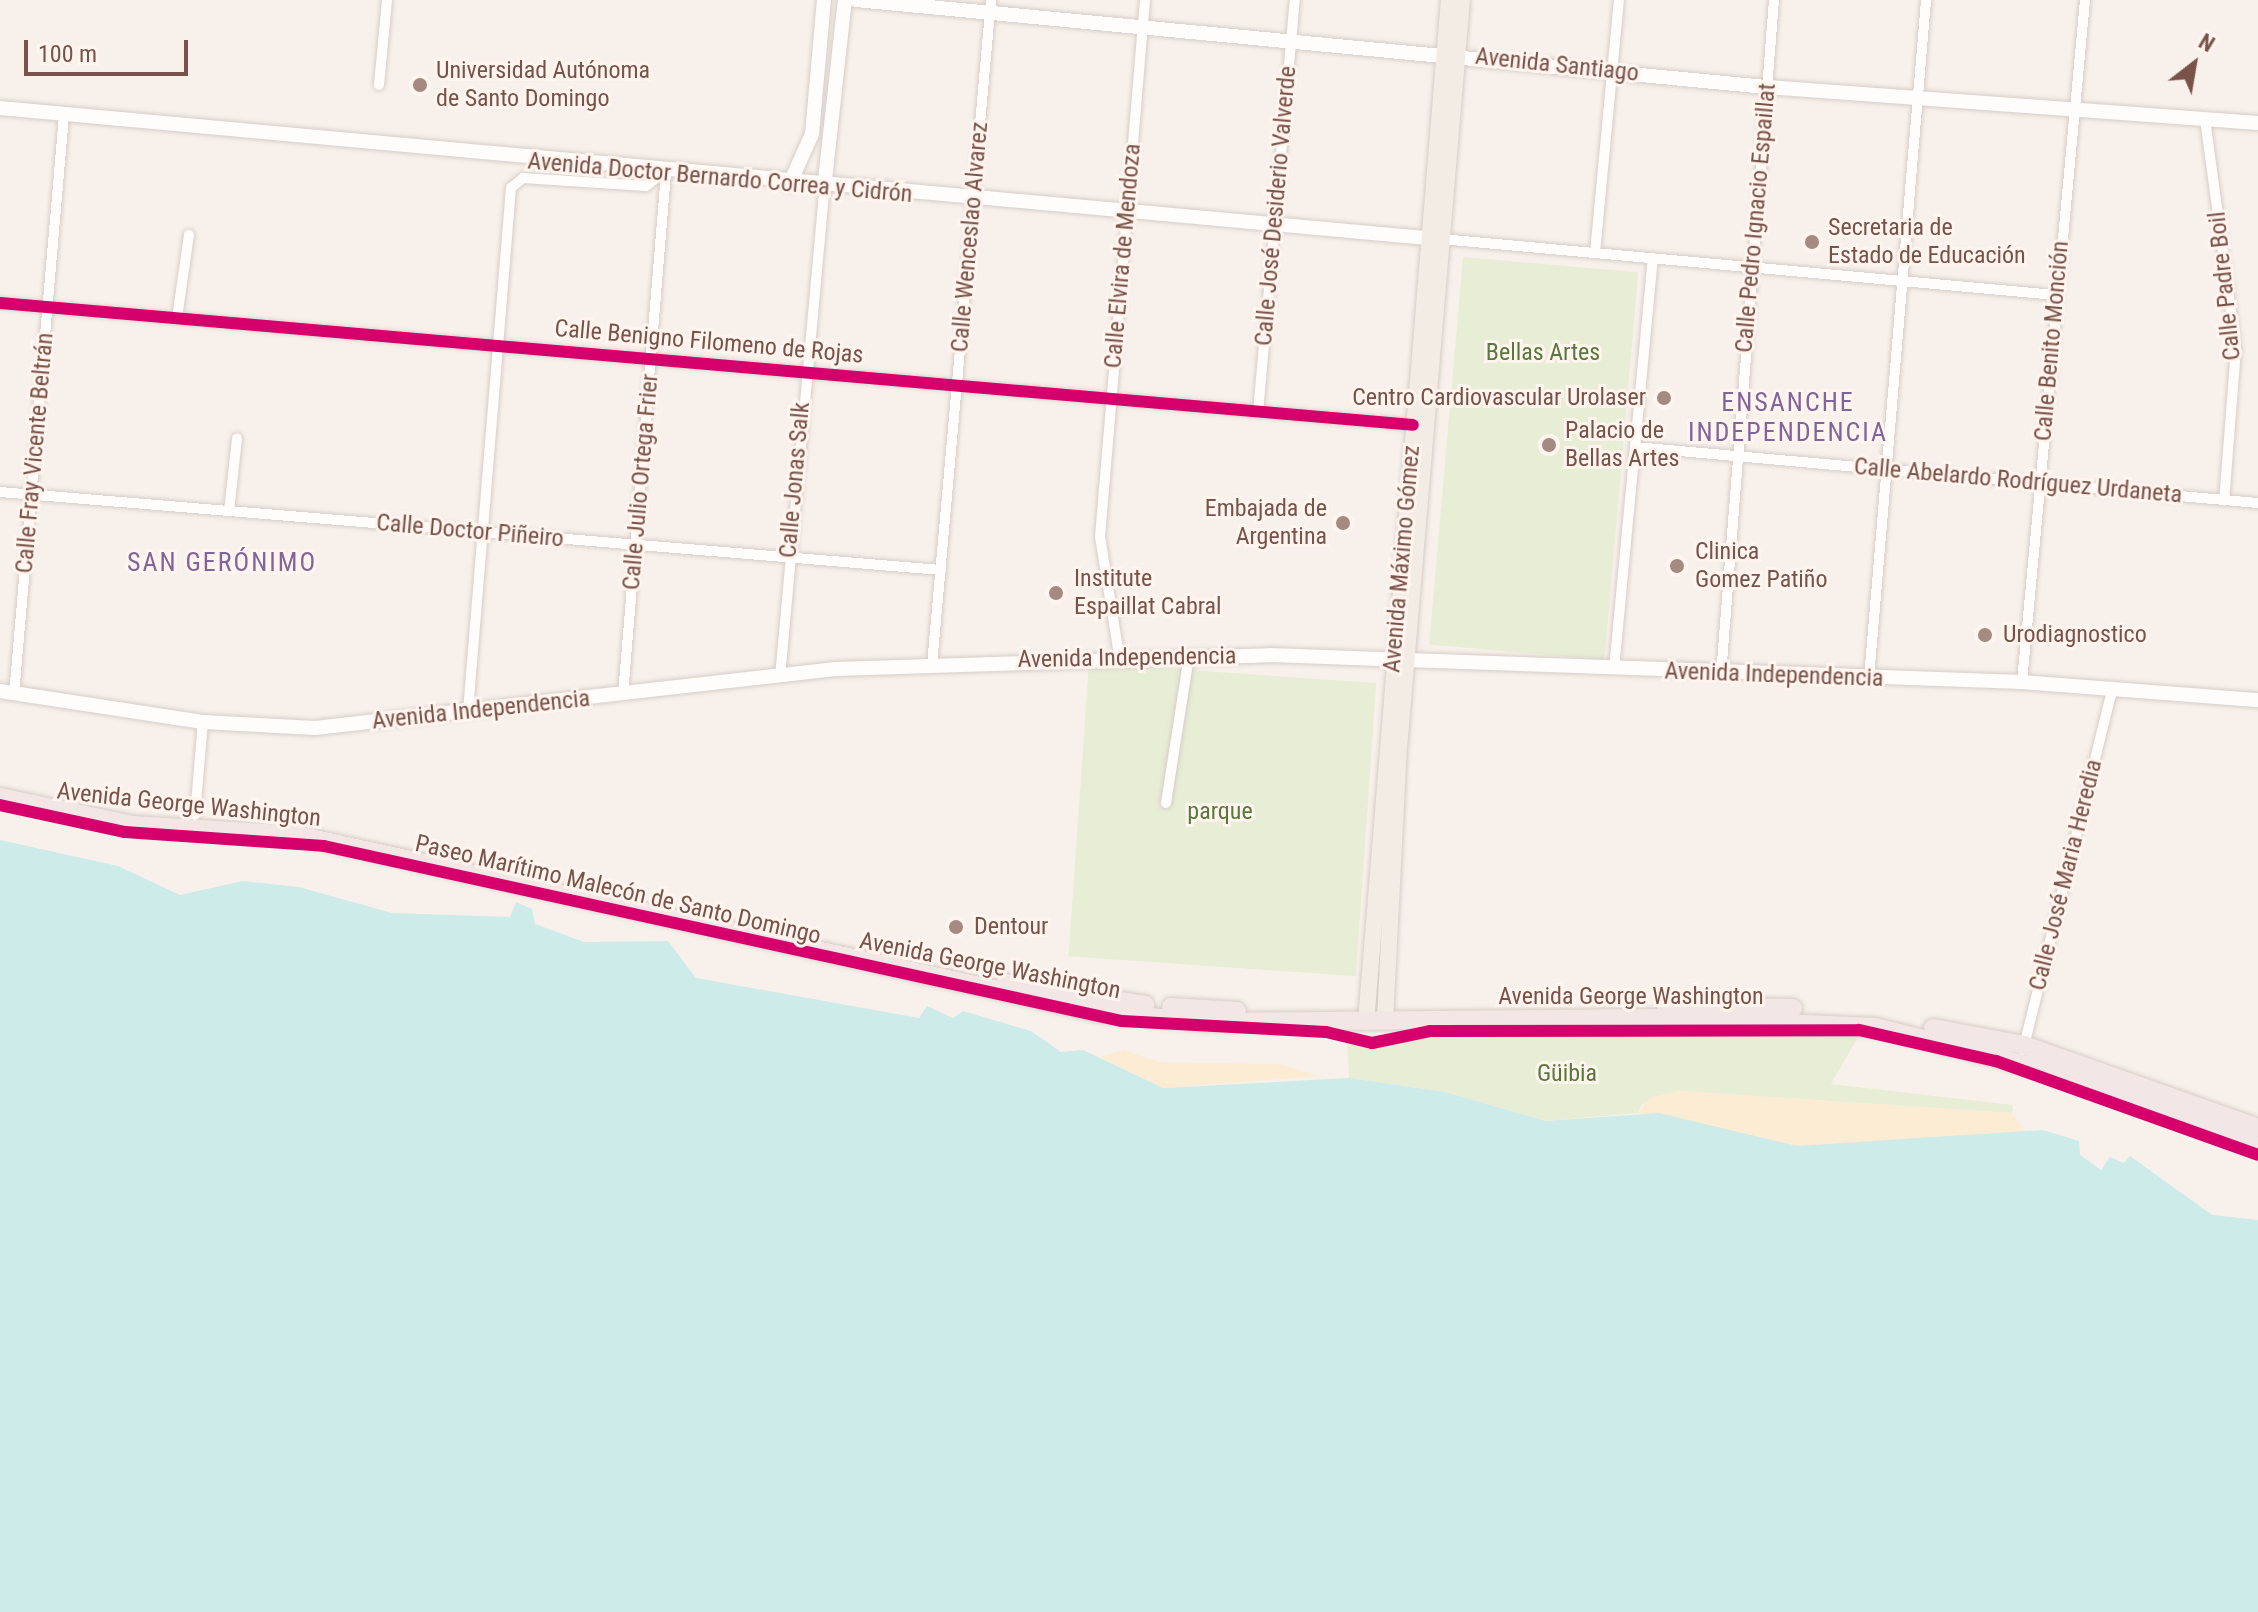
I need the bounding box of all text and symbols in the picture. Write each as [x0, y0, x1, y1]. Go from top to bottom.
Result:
scale bar [28, 24, 192, 74]
north arrow [2154, 24, 2234, 104]
text: N [2194, 29, 2219, 57]
text: 100 m [38, 40, 97, 68]
street label: Avenida Santiago [1474, 42, 1640, 88]
place label: Universidad Autónoma de Santo Domingo [436, 57, 650, 113]
street label: Calle José Desiderio Valverde [1249, 65, 1303, 347]
marker: Universidad Autónoma de Santo Domingo [411, 76, 429, 94]
street label: Calle Pedro Ignacio Espaillat [1730, 82, 1782, 354]
street label: Calle Wenceslao Alvarez [946, 121, 994, 353]
street label: Calle Elvira de Mendoza [1099, 142, 1147, 370]
street label: Avenida Doctor Bernardo Correa y Cidrón [526, 147, 914, 209]
street label: Calle Padre Boil [2203, 210, 2247, 362]
place label: Secretaria de Estado de Educación [1828, 214, 2026, 270]
marker: Secretaria de Estado de Educación [1803, 233, 1821, 251]
street label: Calle Benito Monción [2029, 240, 2075, 442]
street label: Calle Benigno Filomeno de Rojas [553, 314, 865, 370]
street label: Calle Fray Vicente Beltrán [10, 331, 60, 575]
park label: Bellas Artes [1486, 339, 1600, 367]
street label: Calle Julio Ortega Frier [617, 373, 665, 591]
place label: Centro Cardiovascular Urolaser [1352, 384, 1646, 412]
marker: Centro Cardiovascular Urolaser [1653, 387, 1675, 409]
district label: ENSANCHE INDEPENDENCIA [1688, 387, 1888, 448]
street label: Calle Jonas Salk [774, 401, 816, 559]
place label: Palacio de Bellas Artes [1565, 417, 1679, 473]
marker: Palacio de Bellas Artes [1540, 436, 1558, 454]
street label: Avenida Máximo Gómez [1378, 444, 1426, 674]
street label: Calle Abelardo Rodríguez Urdaneta [1853, 452, 2183, 510]
place label: Embajada de Argentina [1205, 495, 1327, 551]
street label: Calle Doctor Piñeiro [375, 508, 565, 554]
marker: Embajada de Argentina [1334, 514, 1352, 532]
place label: Clinica Gomez Patiño [1695, 538, 1828, 594]
district label: SAN GERÓNIMO [127, 547, 317, 579]
marker: Clinica Gomez Patiño [1666, 555, 1688, 577]
place label: Institute Espaillat Cabral [1074, 565, 1222, 621]
marker: Institute Espaillat Cabral [1045, 582, 1067, 604]
place label: Urodiagnostico [2003, 621, 2147, 649]
marker: Urodiagnostico [1974, 624, 1996, 646]
street label: Avenida Independencia [1017, 642, 1237, 674]
street label: Avenida Independencia [1664, 657, 1884, 693]
street label: Avenida Independencia [371, 684, 591, 736]
street label: Calle José Maria Heredia [2023, 757, 2109, 993]
street label: Avenida George Washington [56, 777, 322, 833]
park label: parque [1187, 798, 1253, 826]
street label: Paseo Marítimo Malecón de Santo Domingo [412, 829, 824, 951]
place label: Dentour [974, 913, 1048, 941]
marker: Dentour [945, 916, 967, 938]
street label: Avenida George Washington [857, 927, 1123, 1005]
street label: Avenida George Washington [1498, 983, 1764, 1011]
park label: Güibia [1537, 1060, 1597, 1088]

